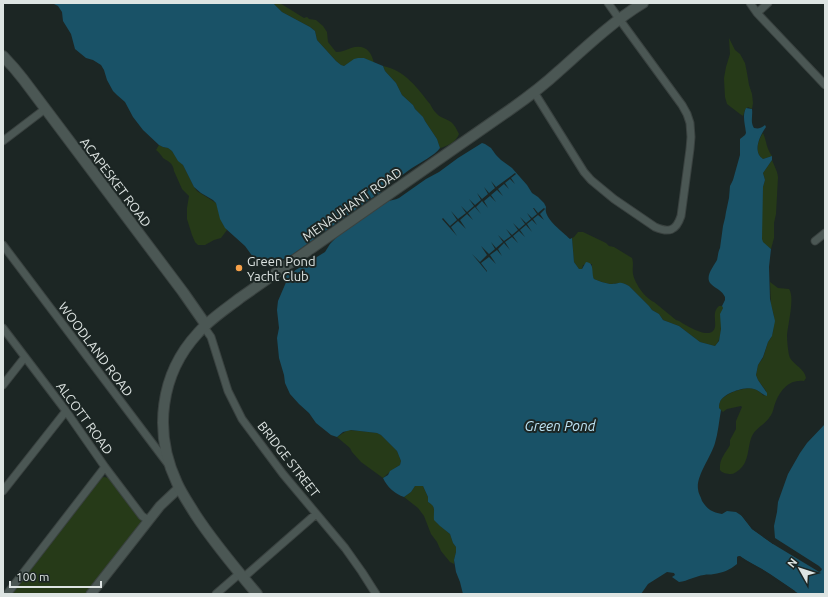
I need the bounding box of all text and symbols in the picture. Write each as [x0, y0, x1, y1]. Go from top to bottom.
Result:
street label: ACAPESKET ROAD [78, 135, 154, 229]
street label: MENAUHANT ROAD [300, 164, 404, 244]
place label: Green Pond Yacht Club [247, 254, 316, 283]
marker: Green Pond Yacht Club [234, 263, 244, 273]
street label: WOODLAND ROAD [56, 299, 136, 399]
street label: ALCOTT ROAD [54, 379, 116, 457]
water label: Green Pond [524, 418, 597, 434]
street label: BRIDGE STREET [255, 419, 323, 499]
north arrow [780, 549, 820, 589]
text: N [785, 556, 799, 570]
scale bar [10, 563, 101, 589]
text: 100 m [16, 570, 49, 583]

